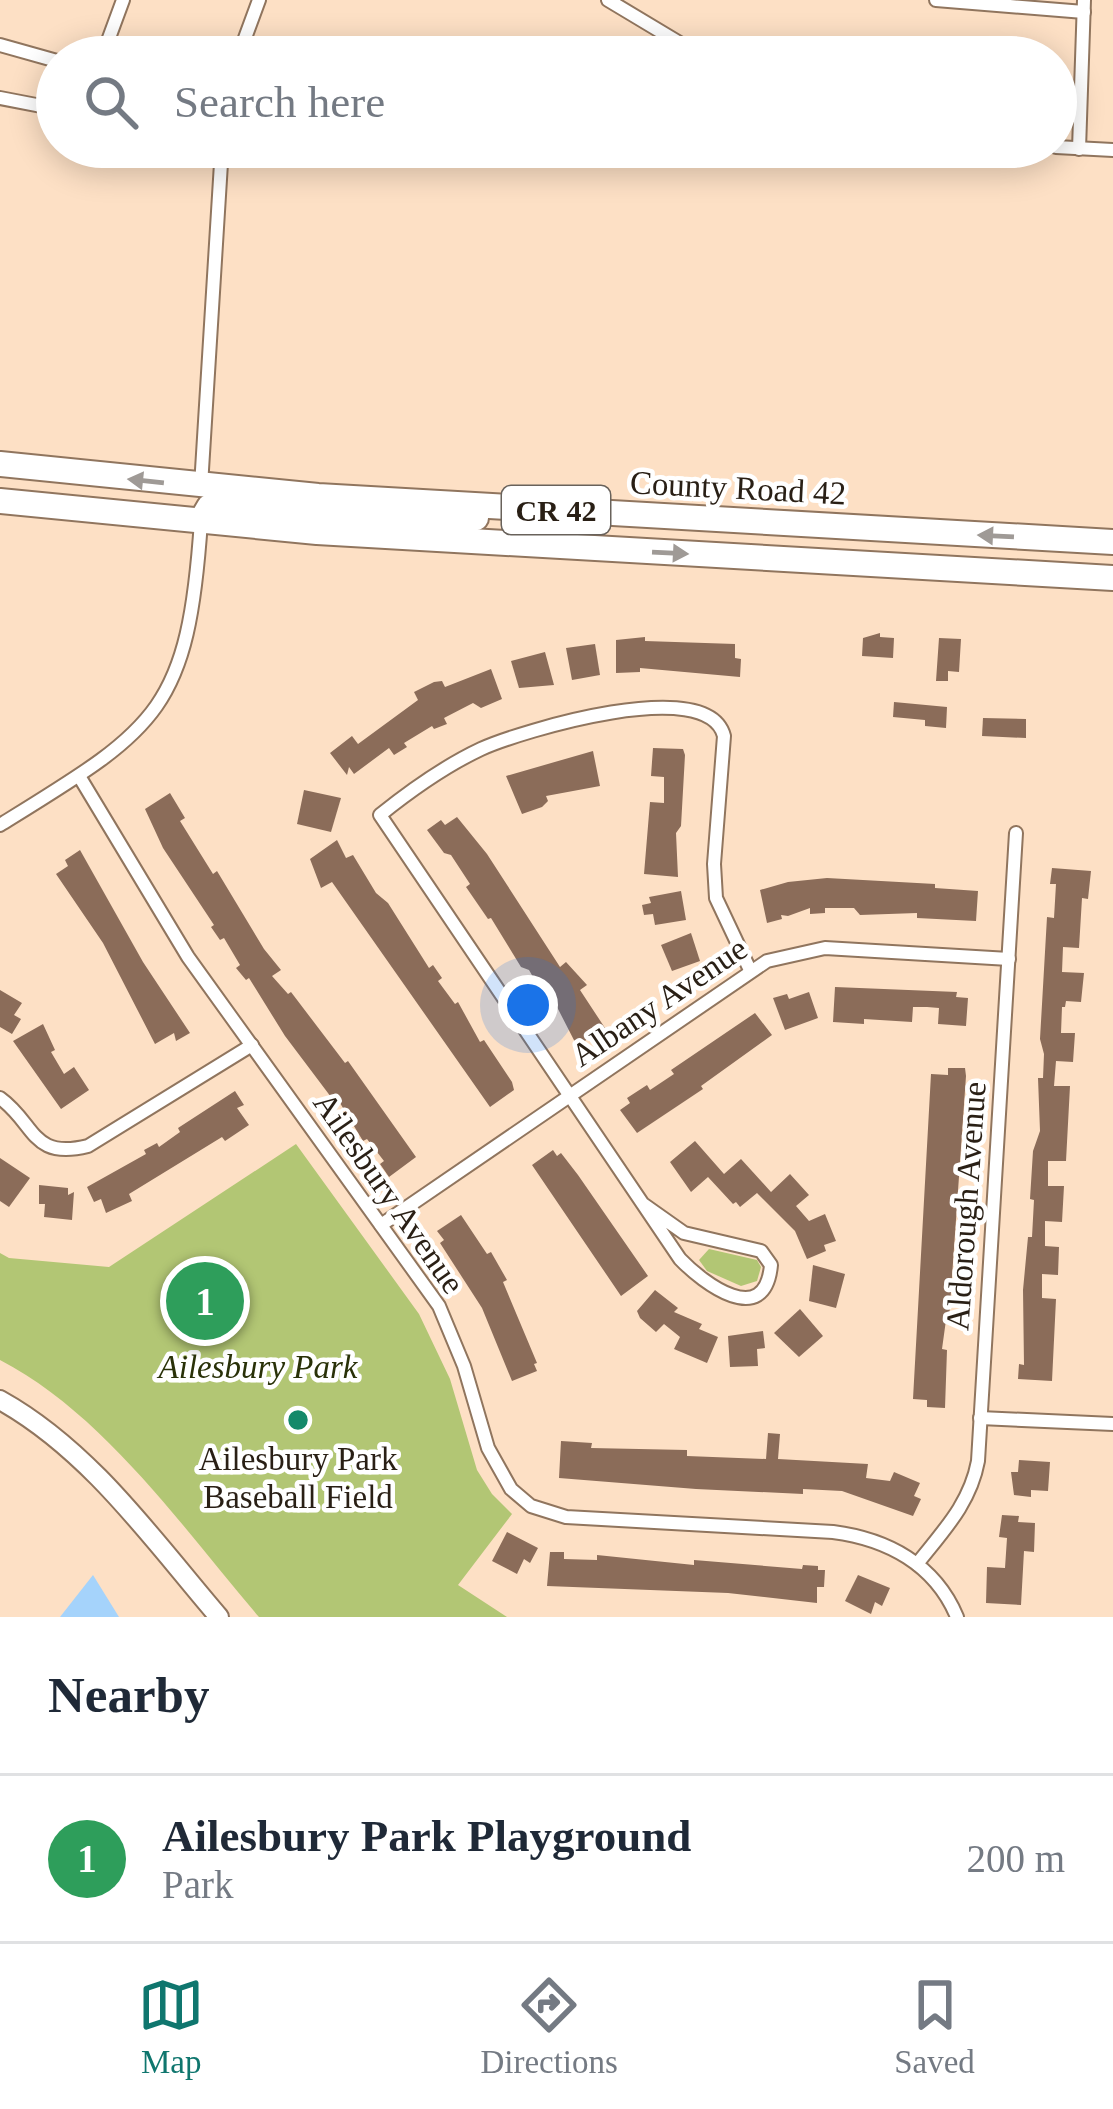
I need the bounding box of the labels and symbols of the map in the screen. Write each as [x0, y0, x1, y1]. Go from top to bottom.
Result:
street label: County Road 42 [629, 464, 847, 512]
one-way arrow [127, 471, 164, 490]
road number: CR 42 [502, 486, 610, 534]
one-way arrow [977, 526, 1014, 545]
one-way arrow [652, 543, 689, 562]
street label: Albany Avenue [564, 930, 754, 1074]
your location [498, 975, 558, 1035]
street label: Aldorough Avenue [939, 1080, 993, 1332]
street label: Ailesbury Avenue [306, 1086, 472, 1300]
pin: 1 [166, 1256, 244, 1346]
park label: Ailesbury Park [157, 1349, 359, 1385]
marker: Ailesbury Park Baseball Field [285, 1407, 311, 1433]
place label: Ailesbury Park Baseball Field [199, 1441, 398, 1515]

